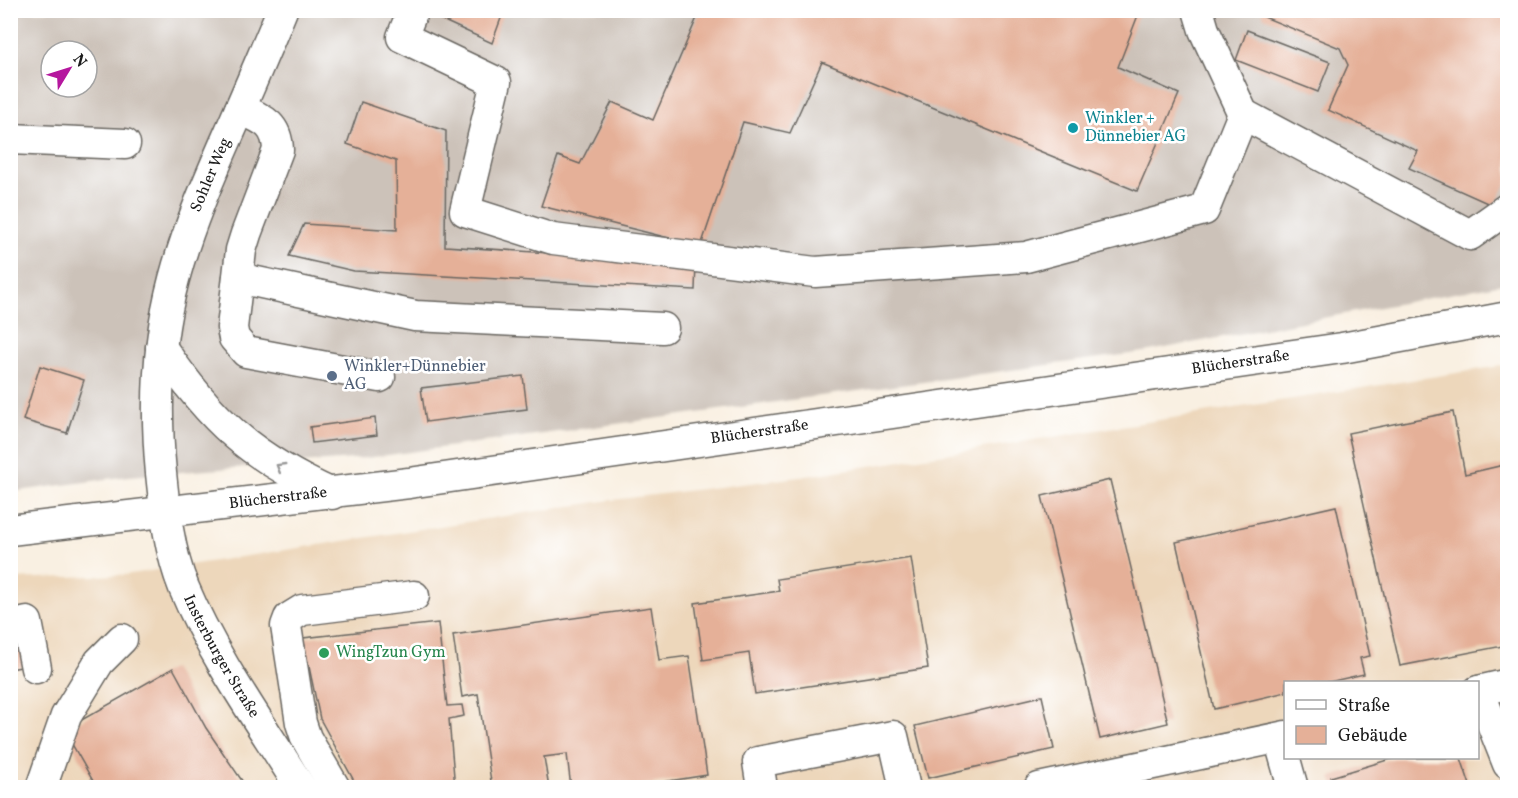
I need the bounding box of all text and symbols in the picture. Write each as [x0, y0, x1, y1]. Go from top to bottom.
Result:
north arrow [39, 39, 99, 99]
text: N [67, 50, 92, 73]
place label: Winkler + Dünnebier AG [1085, 108, 1186, 148]
marker: Winkler + Dünnebier AG [1066, 121, 1080, 135]
street label: Sohler Weg [185, 134, 237, 216]
street label: Blücherstraße [1190, 345, 1291, 381]
place label: Winkler+Dünnebier AG [344, 356, 486, 396]
marker: Winkler+Dünnebier AG [325, 369, 339, 383]
street label: Blücherstraße [709, 414, 810, 450]
one-way arrow [276, 463, 286, 475]
street label: Blücherstraße [228, 482, 328, 515]
street label: Insterburger Straße [177, 591, 264, 722]
place label: WingTzun Gym [336, 642, 446, 664]
marker: WingTzun Gym [317, 646, 331, 660]
legend [1284, 681, 1479, 759]
text: Straße [1338, 694, 1390, 719]
text: Gebäude [1338, 724, 1407, 749]

